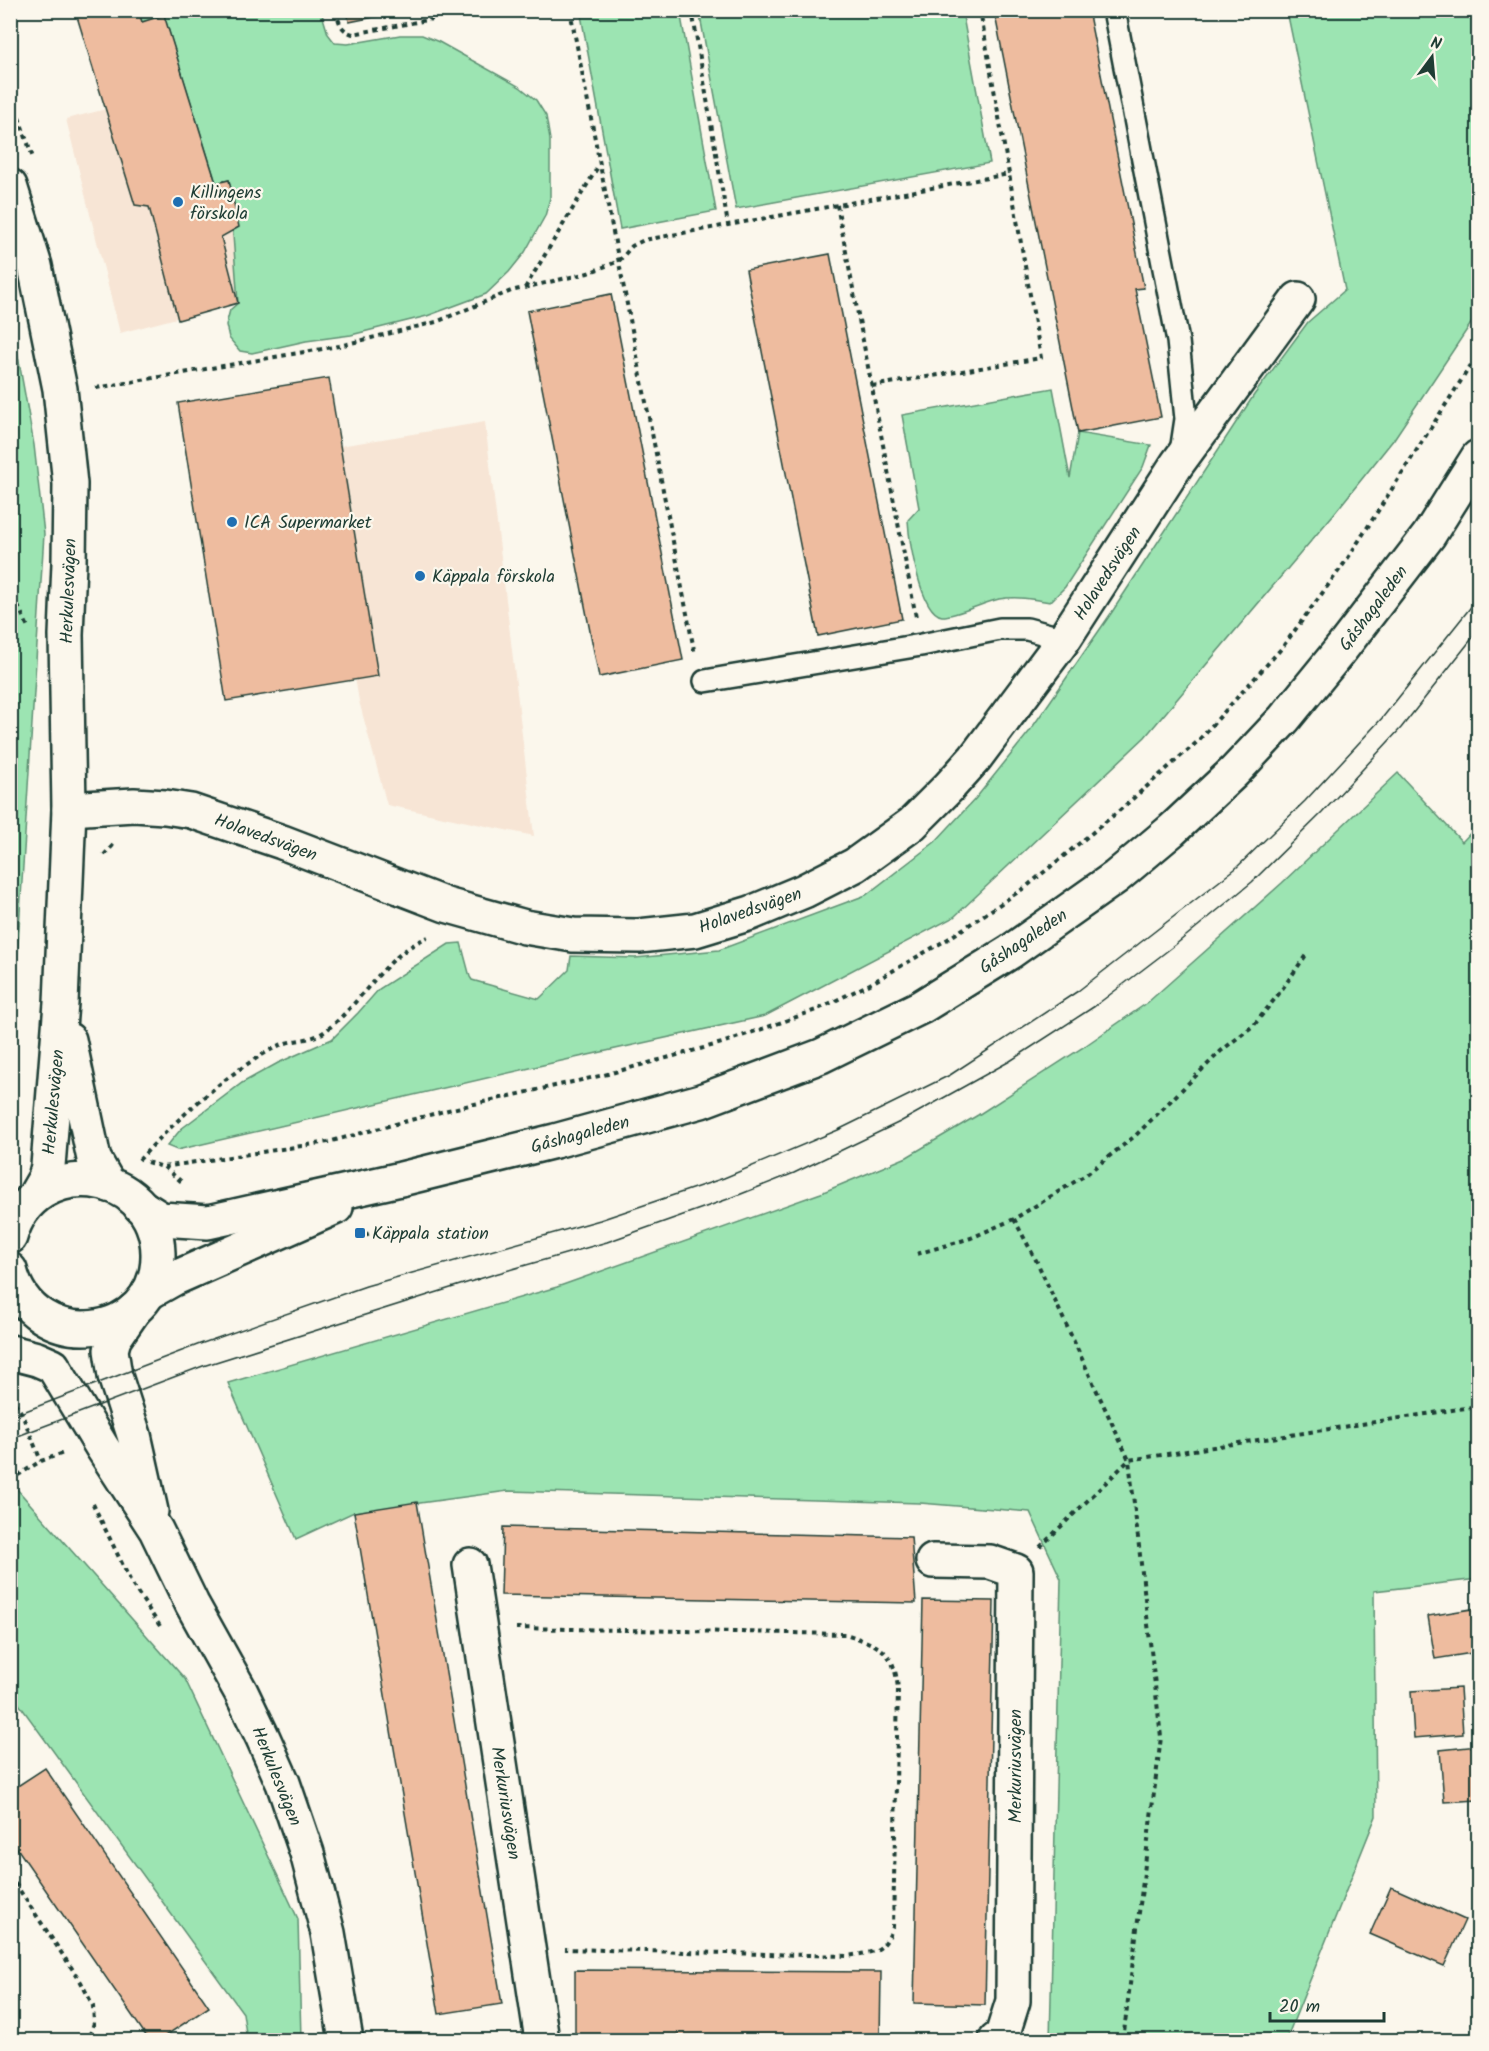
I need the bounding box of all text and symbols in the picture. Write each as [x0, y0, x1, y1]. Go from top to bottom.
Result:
north arrow [1402, 27, 1462, 87]
text: N [1427, 31, 1444, 57]
place label: Killingens förskola [190, 179, 262, 229]
marker: Killingens förskola [171, 195, 185, 209]
place label: ICA Supermarket [244, 509, 373, 538]
marker: ICA Supermarket [225, 515, 239, 529]
street label: Holavedsvägen [1067, 521, 1150, 627]
street label: Herkulesvägen [53, 538, 86, 644]
street label: Gåshagaleden [1332, 560, 1416, 658]
place label: Käppala förskola [432, 563, 555, 592]
marker: Käppala förskola [413, 569, 427, 583]
street label: Holavedsvägen [210, 806, 321, 870]
street label: Holavedsvägen [695, 880, 806, 943]
street label: Gåshagaleden [974, 902, 1074, 983]
street label: Herkulesvägen [35, 1048, 74, 1156]
street label: Gåshagaleden [528, 1108, 633, 1163]
place label: Käppala station [372, 1220, 489, 1249]
marker: Käppala station [353, 1226, 367, 1240]
street label: Merkuriusvägen [1002, 1709, 1031, 1823]
street label: Herkulesvägen [242, 1722, 309, 1831]
street label: Merkuriusvägen [481, 1745, 528, 1862]
scale bar [1270, 1985, 1384, 2023]
text: 20 m [1279, 1993, 1320, 2022]

